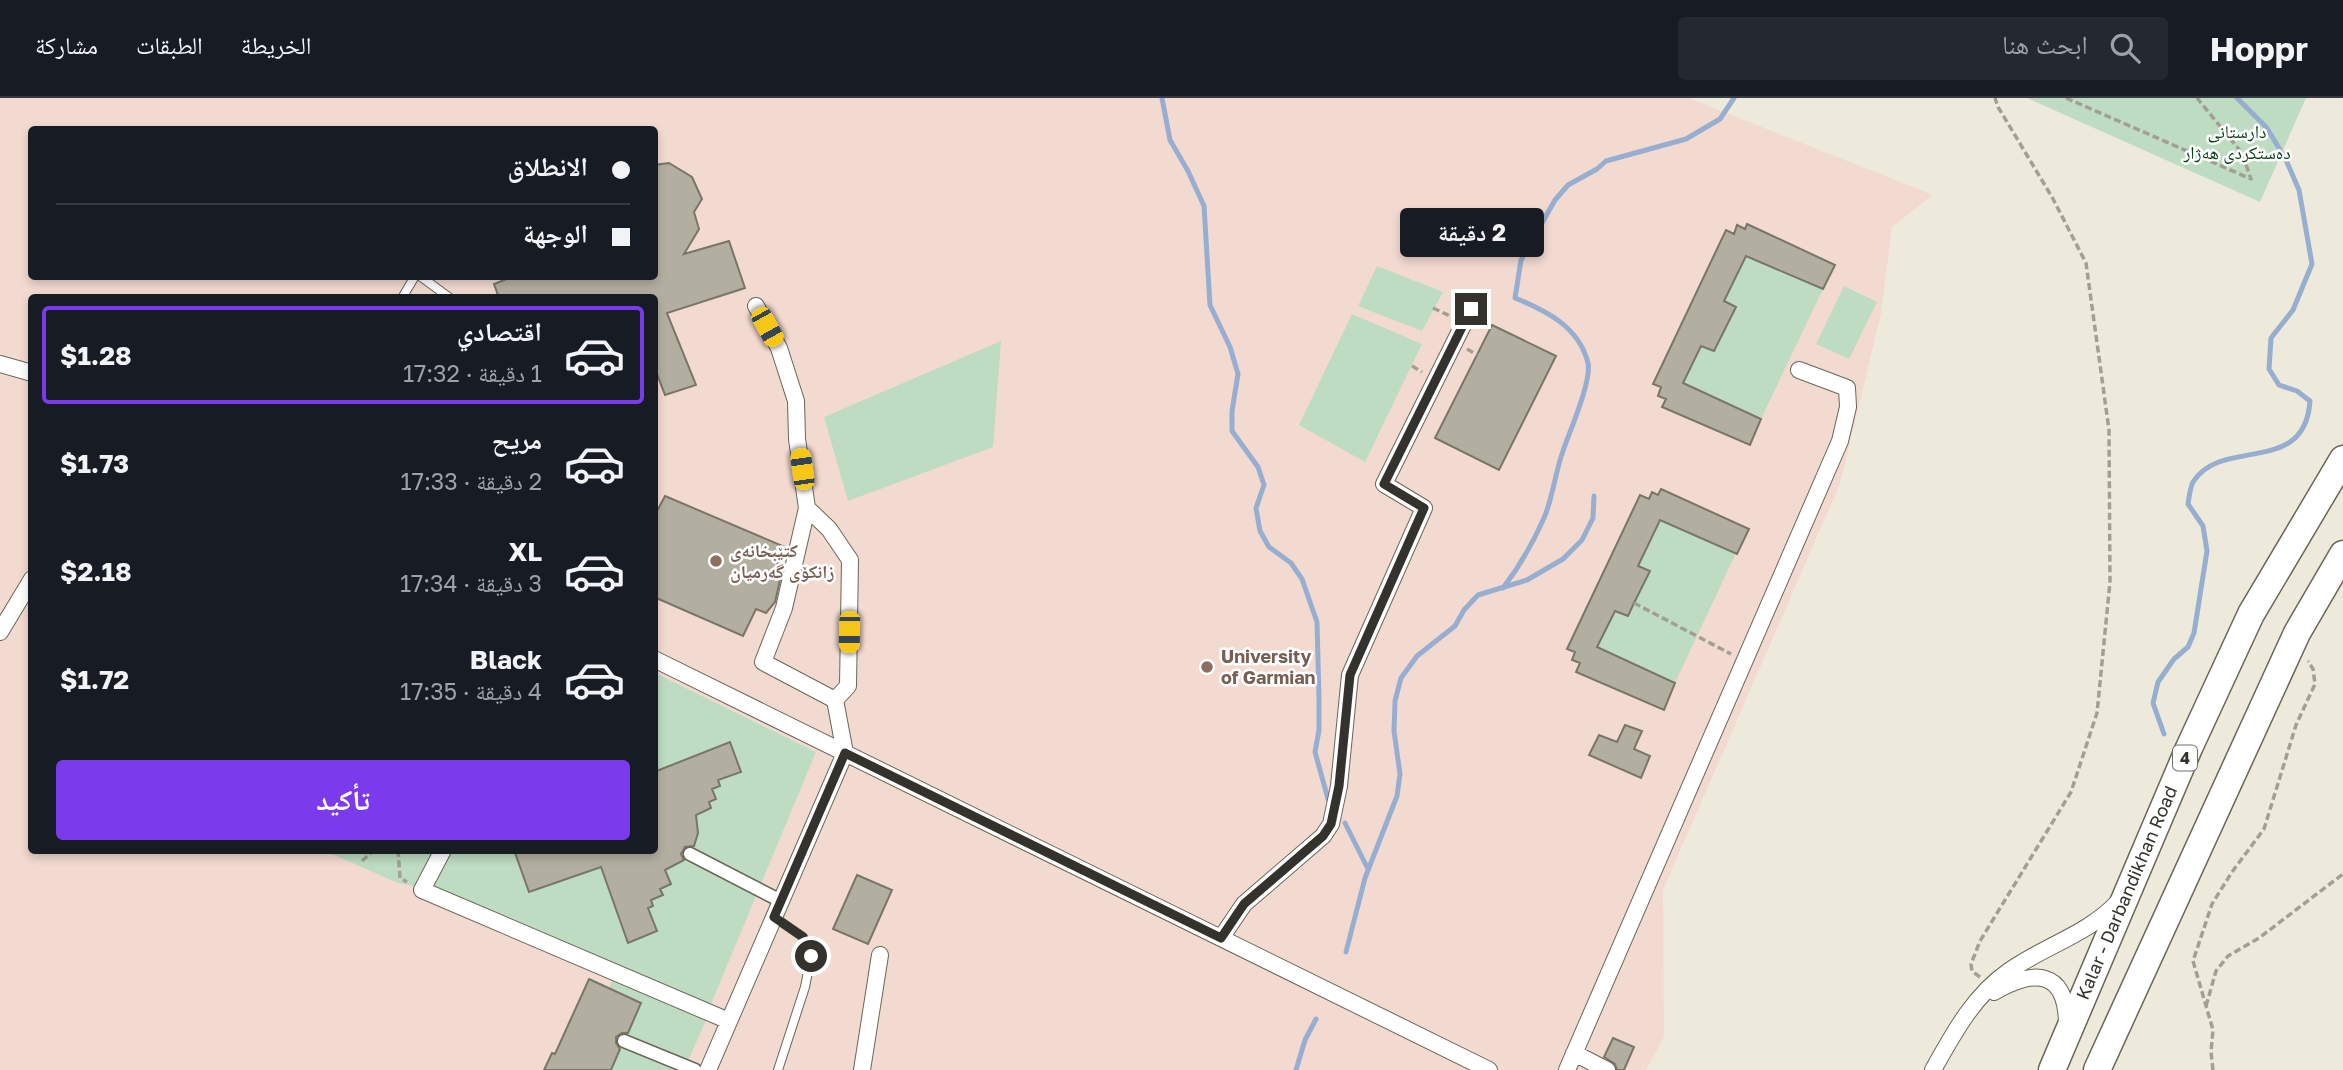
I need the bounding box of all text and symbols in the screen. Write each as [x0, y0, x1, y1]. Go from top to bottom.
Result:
search box [1678, 17, 2168, 80]
text: ابحث هنا [2002, 29, 2088, 60]
icon: search [2106, 29, 2144, 67]
text: Hoppr [2210, 29, 2308, 68]
text: مشاركة [35, 30, 98, 59]
text: الطبقات [136, 30, 203, 59]
text: الخريطة [241, 30, 311, 59]
park label: دارستانی دەستکردی هەژار [2182, 120, 2291, 164]
text: الانطلاق [508, 151, 588, 182]
callout: 2 دقيقة [1399, 208, 1543, 256]
text: الوجهة [523, 218, 588, 249]
text: 2 دقيقة [1438, 218, 1506, 246]
route end [1455, 293, 1487, 325]
car [748, 304, 787, 350]
text: اقتصادي [457, 316, 542, 347]
icon: car [563, 324, 626, 387]
text: $1.28 [60, 340, 132, 371]
text: 1 دقيقة · 17:32 [403, 359, 542, 387]
text: مريح [492, 424, 542, 455]
icon: car [563, 432, 626, 495]
car [789, 447, 816, 491]
text: $1.73 [60, 448, 129, 479]
text: 2 دقيقة · 17:33 [401, 467, 542, 495]
text: XL [508, 536, 542, 567]
place label: کتێبخانەی زانکۆی گەرمیان [730, 539, 834, 583]
icon: car [563, 540, 626, 603]
marker: کتێبخانەی زانکۆی گەرمیان [708, 553, 724, 569]
text: $2.18 [60, 556, 132, 587]
text: 3 دقيقة · 17:34 [400, 569, 542, 597]
car [839, 611, 860, 653]
text: Black [470, 644, 542, 675]
place label: University of Garmian [1221, 645, 1316, 688]
icon: car [563, 648, 626, 711]
marker: University of Garmian [1199, 659, 1215, 675]
text: $1.72 [60, 664, 129, 695]
text: 4 دقيقة · 17:35 [400, 677, 542, 705]
road number: 4 [2173, 746, 2197, 771]
button: تأكيد [56, 760, 630, 840]
street label: Kalar - Darbandikhan Road [2071, 782, 2181, 1003]
route start [795, 940, 827, 972]

